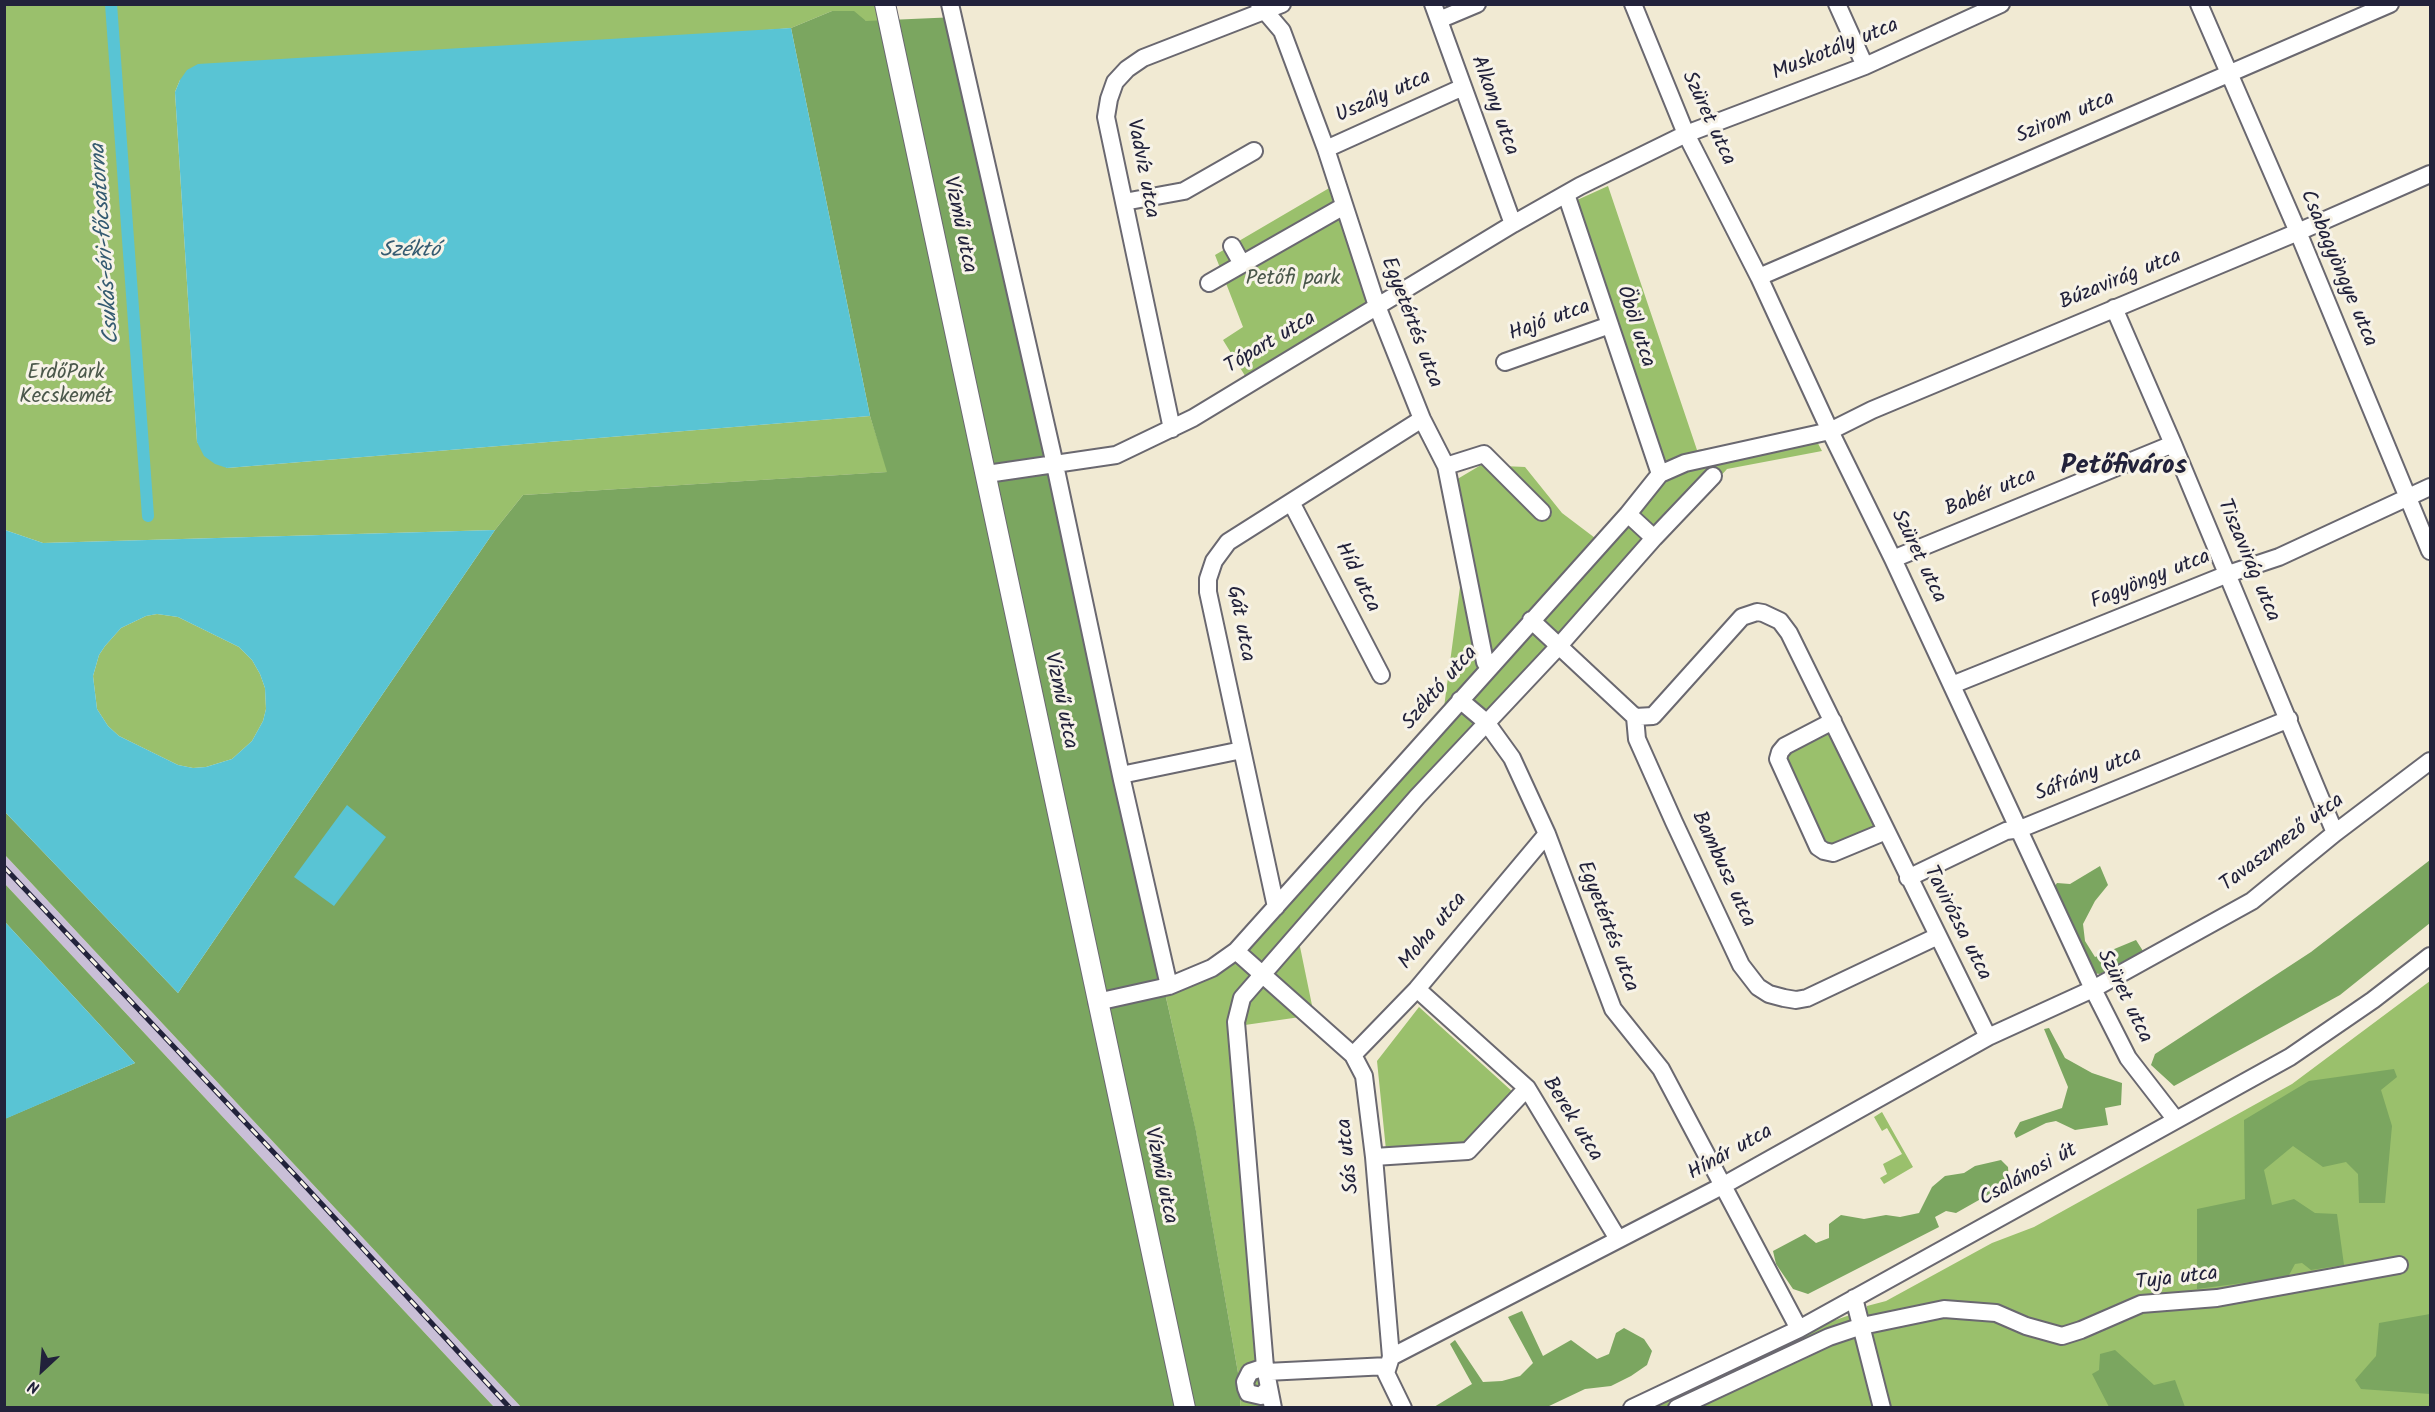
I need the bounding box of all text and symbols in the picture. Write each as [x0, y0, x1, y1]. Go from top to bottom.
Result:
street label: Muskotály utca [1769, 14, 1903, 88]
street label: Alkony utca [1463, 53, 1523, 159]
street label: Uszály utca [1333, 66, 1435, 130]
street label: Szüret utca [1674, 68, 1740, 170]
street label: Szirom utca [2013, 87, 2119, 151]
street label: Vadvíz utca [1119, 117, 1163, 221]
water label: Csukás-éri-főcsatorna [87, 143, 127, 345]
street label: Vízmű utca [935, 174, 981, 276]
street label: Csabagyöngye utca [2293, 187, 2381, 351]
water label: Széktó [380, 239, 440, 265]
street label: Búzavirág utca [2056, 245, 2186, 317]
street label: Egyetértés utca [1374, 254, 1446, 392]
park label: Petőfi park [1246, 267, 1340, 293]
street label: Öböl utca [1609, 283, 1659, 371]
street label: Hajó utca [1506, 296, 1594, 348]
street label: Tópart utca [1221, 307, 1321, 381]
park label: ErdőPark Kecskemét [19, 361, 113, 411]
district label: Petőfiváros [2061, 452, 2187, 484]
street label: Babér utca [1942, 464, 2040, 524]
street label: Tiszavirág utca [2210, 496, 2284, 626]
street label: Szüret utca [1884, 506, 1950, 608]
street label: Híd utca [1328, 539, 1384, 617]
street label: Fagyöngy utca [2087, 546, 2215, 616]
street label: Gát utca [1219, 584, 1259, 664]
street label: Széktó utca [1398, 642, 1484, 736]
street label: Vízmű utca [1036, 650, 1082, 752]
street label: Sáfrány utca [2032, 743, 2146, 809]
street label: Tavaszmező utca [2216, 789, 2350, 899]
street label: Bambusz utca [1684, 808, 1760, 932]
street label: Egyetértés utca [1570, 858, 1642, 996]
street label: Tavirózsa utca [1916, 862, 1996, 986]
street label: Moha utca [1394, 888, 1474, 976]
street label: Szüret utca [2090, 946, 2156, 1048]
street label: Berek utca [1535, 1073, 1607, 1167]
street label: Sás utca [1334, 1117, 1366, 1195]
street label: Hínár utca [1684, 1120, 1778, 1188]
street label: Vízmű utca [1136, 1125, 1182, 1227]
street label: Csalánosi út [1976, 1139, 2082, 1213]
street label: Tuja utca [2135, 1262, 2219, 1298]
north arrow [12, 1340, 72, 1400]
text: N [24, 1373, 44, 1400]

